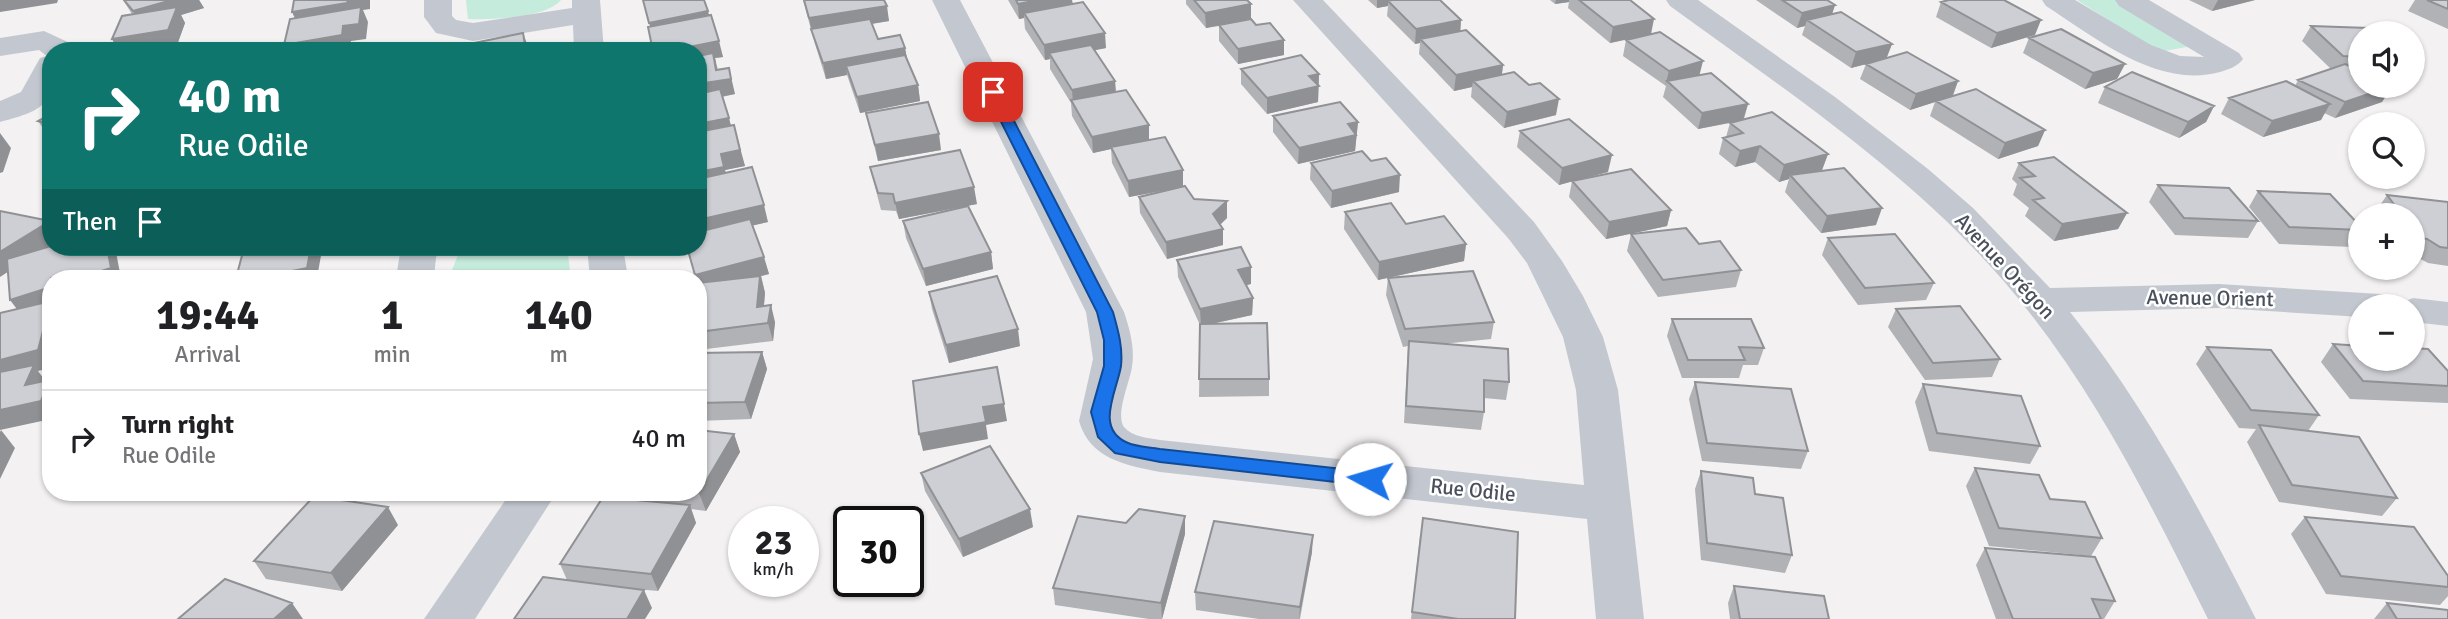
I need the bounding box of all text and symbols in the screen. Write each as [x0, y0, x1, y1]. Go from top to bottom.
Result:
map controls [2348, 21, 2425, 371]
button: sound [2348, 21, 2425, 98]
pin [963, 62, 1023, 122]
text: 40 m [178, 66, 281, 126]
icon: right [63, 70, 154, 161]
icon: arrive [974, 73, 1012, 111]
button: search [2348, 112, 2425, 189]
text: Rue Odile [178, 126, 309, 165]
icon: arrive [131, 203, 169, 241]
button: + [2348, 203, 2425, 280]
text: Then [63, 206, 117, 238]
street label: Avenue Orégon [1949, 208, 2061, 324]
street label: Avenue Orient [2146, 284, 2274, 312]
text: 19:44 [156, 290, 259, 341]
text: 1 [381, 290, 403, 341]
text: 140 [525, 290, 593, 341]
button: − [2348, 294, 2425, 371]
text: Arrival [175, 340, 241, 369]
text: min [373, 340, 411, 369]
text: m [550, 340, 568, 369]
text: Turn right [122, 409, 234, 441]
icon: right [63, 420, 101, 458]
text: 40 m [631, 423, 686, 455]
text: Rue Odile [122, 441, 216, 470]
position arrow [1333, 442, 1407, 516]
street label: Rue Odile [1429, 473, 1517, 507]
speed limit sign: 30 [833, 506, 924, 597]
text: 23 [755, 521, 792, 564]
text: km/h [753, 558, 794, 580]

